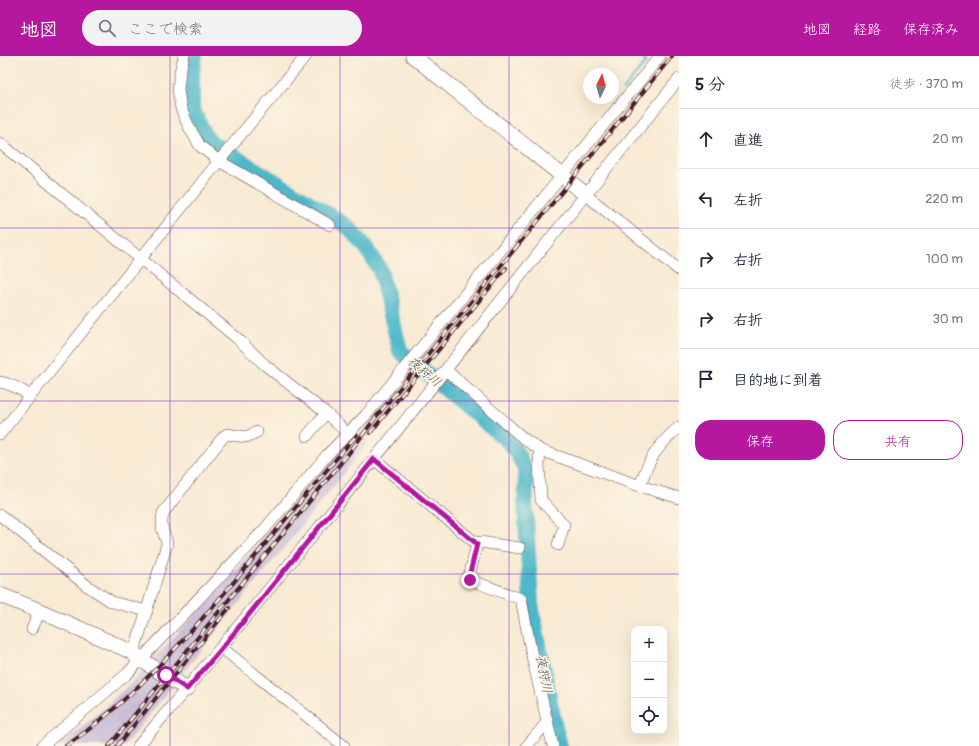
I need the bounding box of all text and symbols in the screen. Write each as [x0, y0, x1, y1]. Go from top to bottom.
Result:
search box [82, 10, 362, 46]
icon: search [96, 17, 118, 39]
text: 地図 [20, 18, 58, 42]
text: ここで検索 [128, 20, 203, 39]
text: 地図 [803, 21, 831, 38]
text: 経路 [853, 21, 881, 38]
text: 保存済み [903, 21, 959, 38]
north arrow [583, 68, 619, 104]
text: 5 分 [695, 74, 725, 95]
text: 徒歩 · 370 m [890, 76, 963, 92]
icon: ahead [695, 128, 717, 150]
text: 直進 [733, 131, 763, 150]
text: 20 m [932, 131, 963, 147]
icon: left [695, 188, 717, 210]
text: 左折 [733, 191, 763, 210]
text: 220 m [925, 191, 963, 207]
icon: right [695, 248, 717, 270]
text: 右折 [733, 251, 763, 270]
text: 100 m [926, 251, 963, 267]
icon: right [695, 308, 717, 330]
text: 右折 [733, 311, 763, 330]
text: 30 m [933, 311, 963, 327]
water label: 夜狩川 [404, 353, 444, 390]
icon: arrive [695, 368, 717, 390]
text: 目的地に到着 [733, 371, 823, 390]
button: 保存 [695, 420, 825, 460]
button: 共有 [833, 420, 963, 460]
route end [461, 571, 479, 589]
map controls [631, 626, 667, 734]
button: + [631, 626, 667, 662]
water label: 夜狩川 [532, 654, 556, 695]
button: − [631, 662, 667, 698]
route start [157, 666, 175, 684]
button: locate [631, 698, 667, 734]

